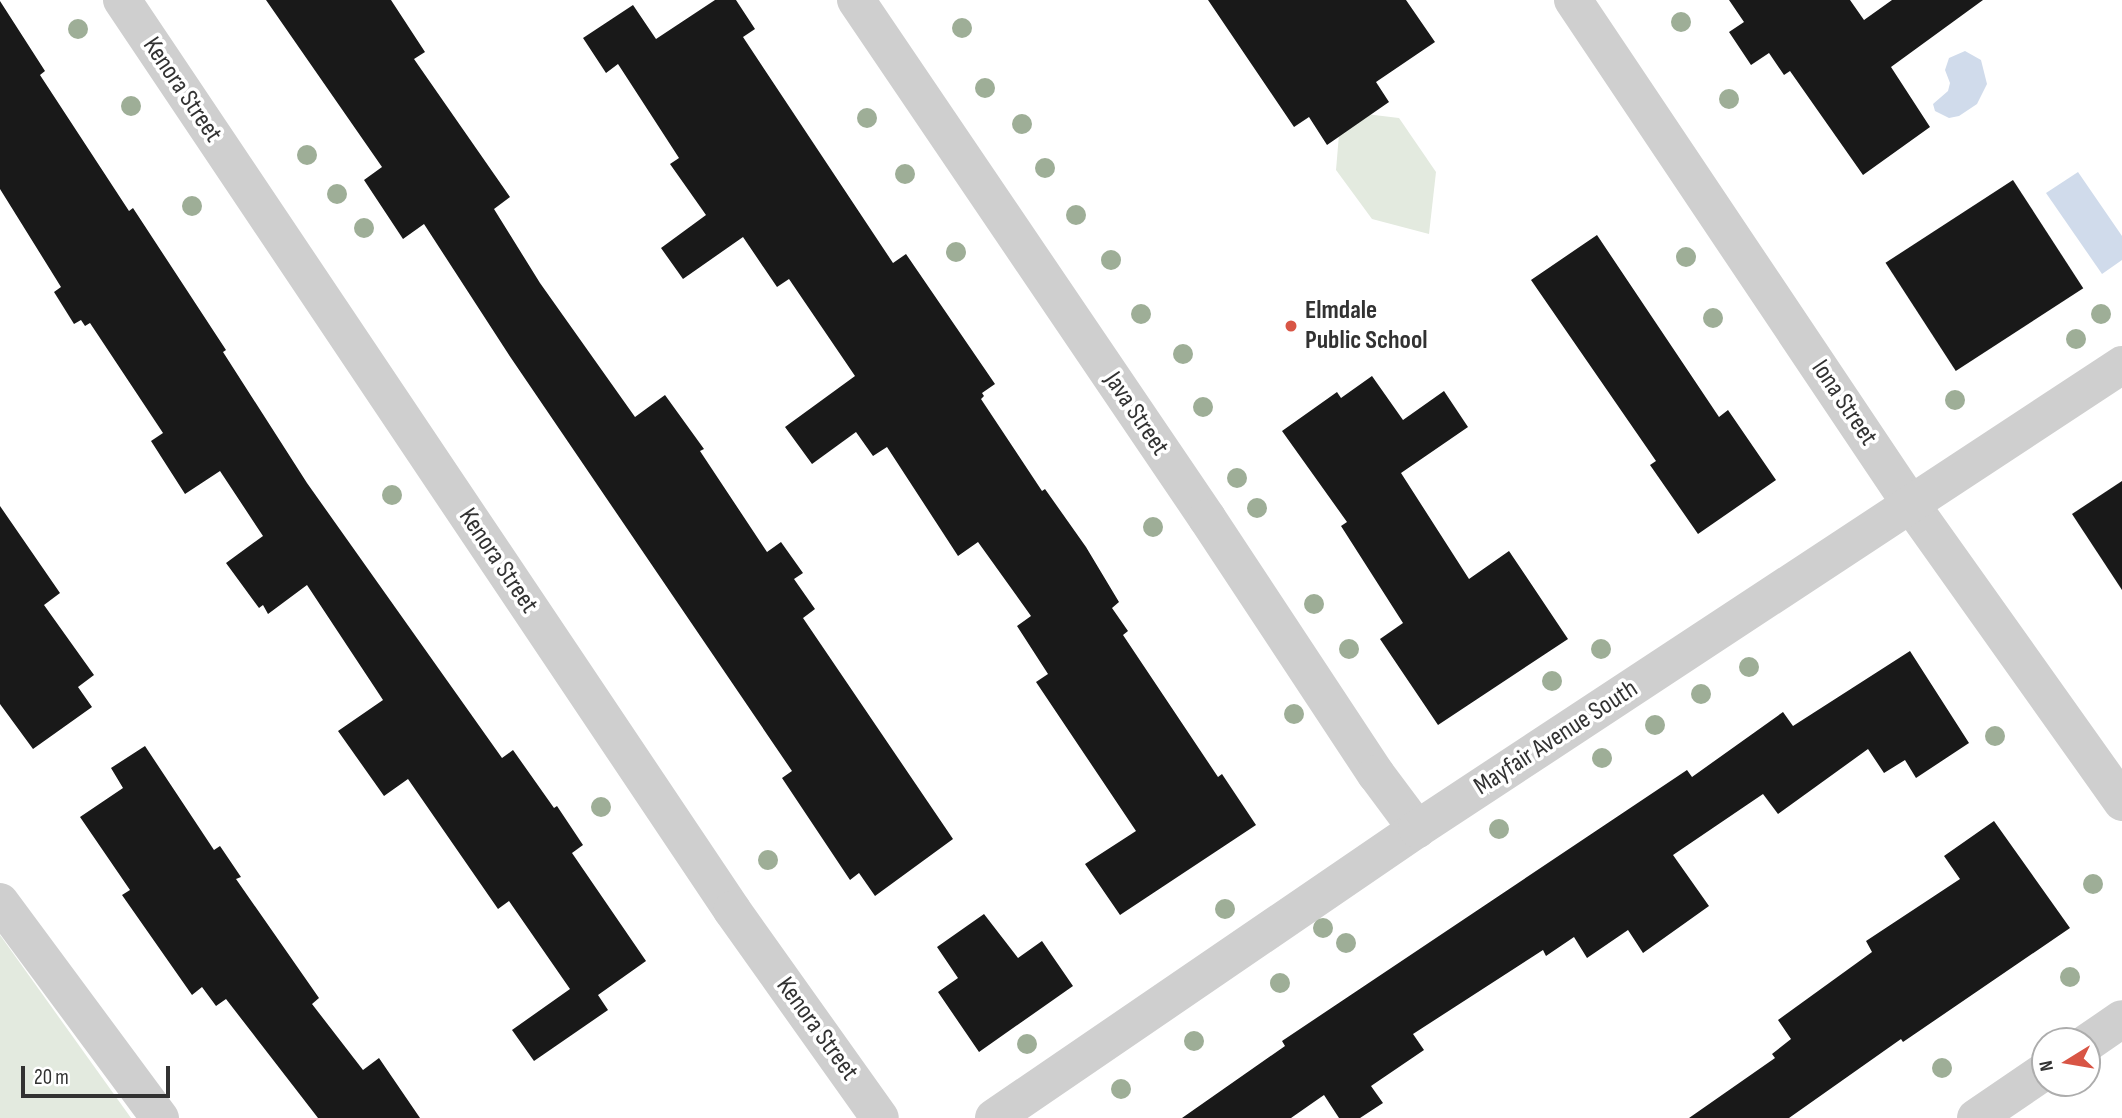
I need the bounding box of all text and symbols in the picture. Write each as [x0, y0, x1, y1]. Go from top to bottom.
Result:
street label: Kenora Street [136, 32, 228, 148]
place label: Elmdale Public School [1305, 295, 1428, 356]
marker: Elmdale Public School [1283, 318, 1299, 334]
street label: Iona Street [1804, 354, 1884, 452]
street label: Java Street [1097, 366, 1175, 462]
street label: Kenora Street [452, 503, 544, 619]
street label: Mayfair Avenue South [1468, 674, 1644, 802]
street label: Kenora Street [769, 971, 865, 1087]
north arrow [2031, 1027, 2101, 1097]
scale bar [24, 1052, 173, 1096]
text: N [2035, 1059, 2059, 1073]
text: 20 m [34, 1065, 69, 1090]

